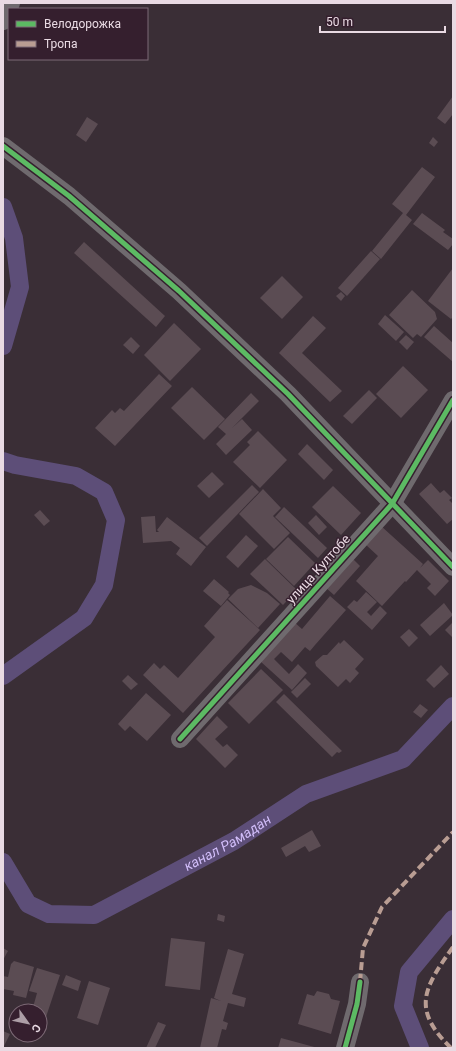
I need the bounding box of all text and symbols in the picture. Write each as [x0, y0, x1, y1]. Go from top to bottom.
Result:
legend [8, 8, 148, 60]
scale bar [320, 8, 445, 34]
text: 50 m [326, 15, 353, 29]
text: Велодорожка [44, 17, 121, 31]
text: Тропа [44, 37, 78, 51]
street label: улица Култобе [283, 531, 353, 607]
water label: канал Рамадан [181, 811, 274, 874]
north arrow [8, 1003, 48, 1043]
text: С [29, 1022, 43, 1035]

